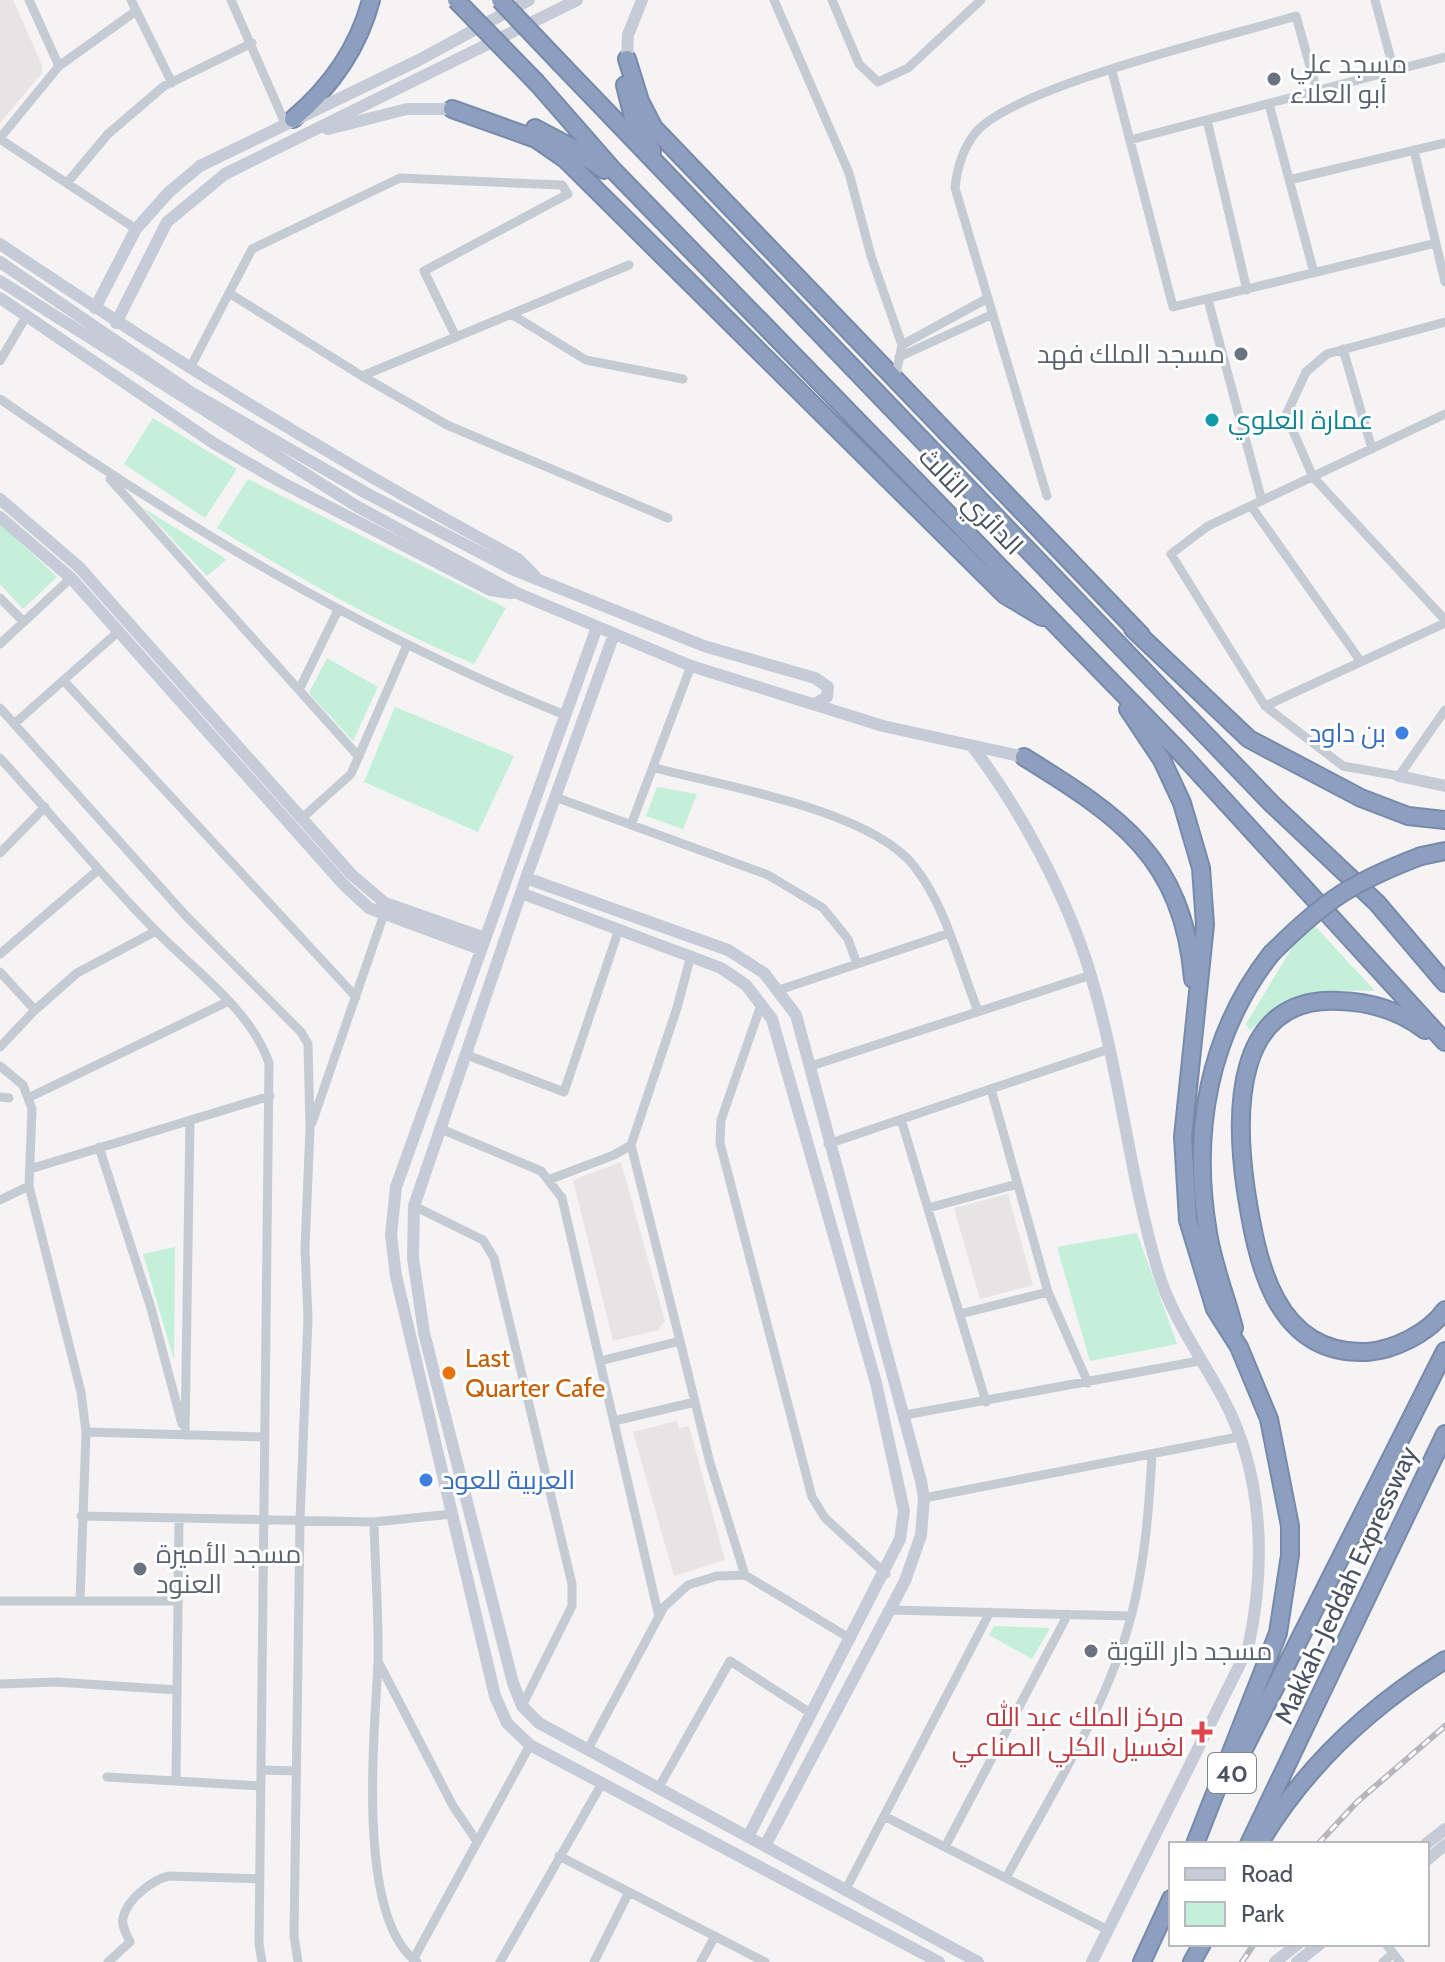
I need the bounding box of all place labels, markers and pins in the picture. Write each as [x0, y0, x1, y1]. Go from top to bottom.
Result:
place label: مسجد علي أبو العلاء [1290, 48, 1407, 110]
marker: مسجد علي أبو العلاء [1265, 70, 1283, 88]
place label: مسجد الملك فهد [1037, 338, 1225, 370]
marker: مسجد الملك فهد [1232, 345, 1250, 363]
place label: عمارة العلوي [1228, 404, 1373, 440]
marker: عمارة العلوي [1203, 411, 1221, 429]
place label: بن داود [1309, 717, 1386, 749]
marker: بن داود [1393, 724, 1411, 742]
place label: Last Quarter Cafe [465, 1342, 605, 1404]
marker: Last Quarter Cafe [440, 1364, 458, 1382]
place label: العربية للعود [442, 1464, 575, 1496]
marker: العربية للعود [417, 1471, 435, 1489]
place label: مسجد الأميرة العنود [156, 1538, 302, 1600]
marker: مسجد الأميرة العنود [131, 1560, 149, 1578]
place label: مسجد دار التوبة [1107, 1635, 1273, 1667]
marker: مسجد دار التوبة [1082, 1642, 1100, 1660]
place label: مركز الملك عبد الله لغسيل الكلي الصناعي [952, 1700, 1184, 1768]
marker: مركز الملك عبد الله لغسيل الكلي الصناعي [1191, 1721, 1213, 1743]

